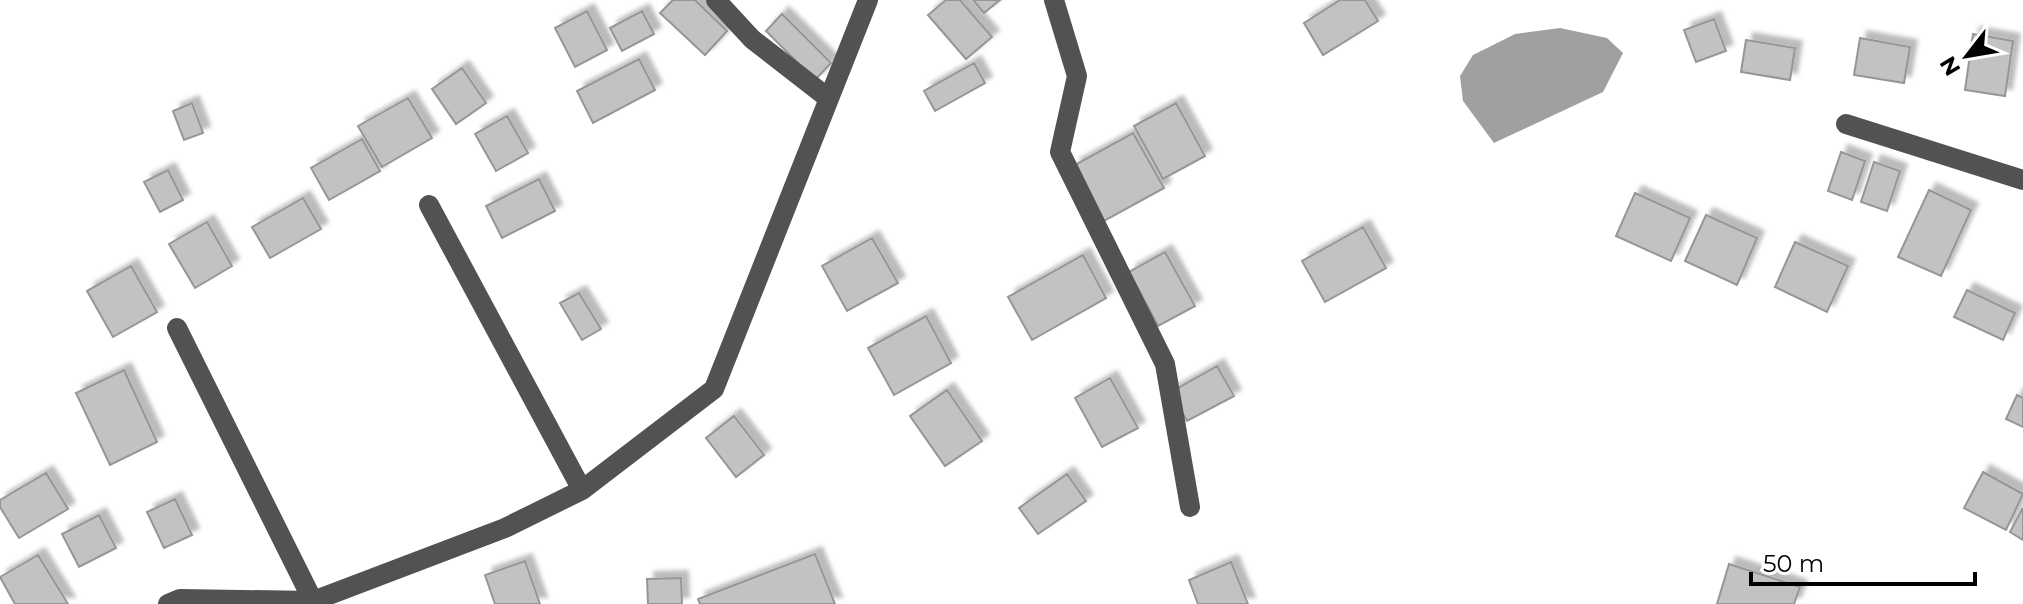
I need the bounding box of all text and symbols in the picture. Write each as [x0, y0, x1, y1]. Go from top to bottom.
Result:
north arrow [1927, 16, 2007, 96]
text: N [1934, 51, 1966, 81]
scale bar [1751, 536, 1975, 586]
text: 50 m [1763, 549, 1824, 578]

